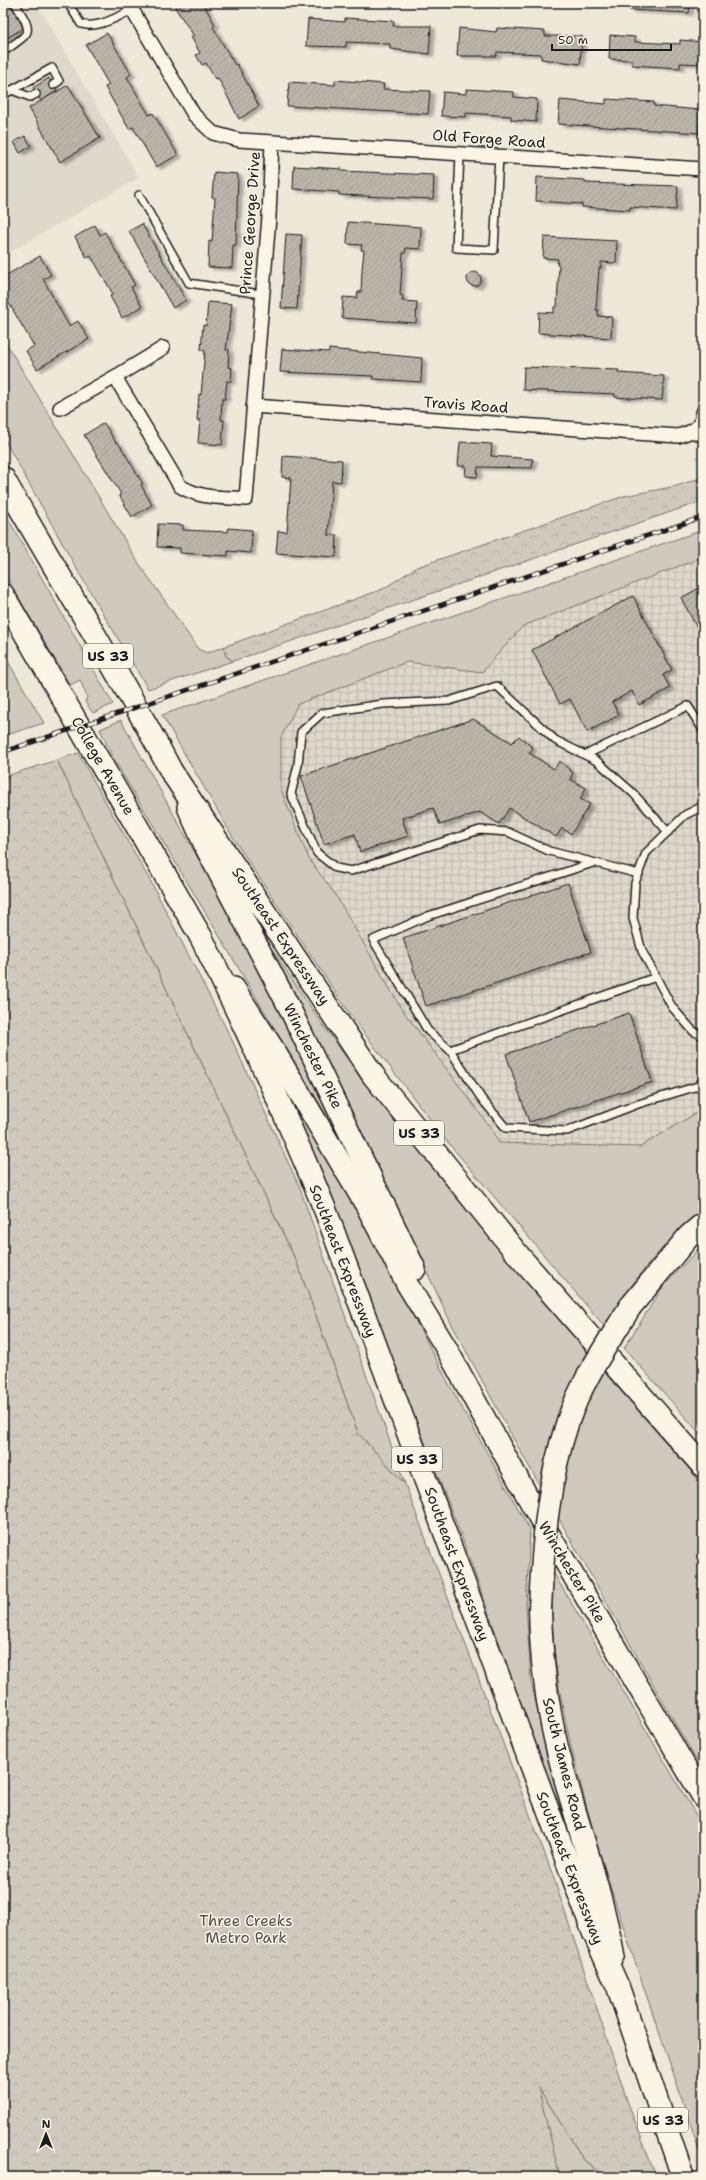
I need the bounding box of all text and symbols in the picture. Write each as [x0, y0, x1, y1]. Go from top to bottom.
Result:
scale bar [552, 26, 671, 52]
text: 50 m [558, 32, 588, 48]
street label: Old Forge Road [432, 125, 547, 153]
street label: Prince George Drive [235, 151, 265, 295]
street label: Travis Road [423, 392, 510, 418]
road number: US 33 [83, 644, 133, 668]
street label: College Avenue [67, 713, 139, 819]
street label: Southeast Expressway [227, 863, 335, 1009]
street label: Winchester Pike [279, 1000, 347, 1112]
road number: US 33 [394, 1121, 444, 1145]
street label: Southeast Expressway [305, 1182, 381, 1340]
road number: US 33 [392, 1447, 442, 1471]
street label: Southeast Expressway [420, 1484, 494, 1644]
street label: Winchester Pike [534, 1518, 610, 1626]
street label: South James Road [538, 1696, 590, 1833]
street label: Southeast Expressway [532, 1789, 608, 1947]
park label: Three Creeks Metro Park [199, 1911, 293, 1948]
road number: US 33 [638, 2108, 688, 2132]
north arrow [26, 2114, 66, 2154]
text: N [42, 2117, 51, 2132]

